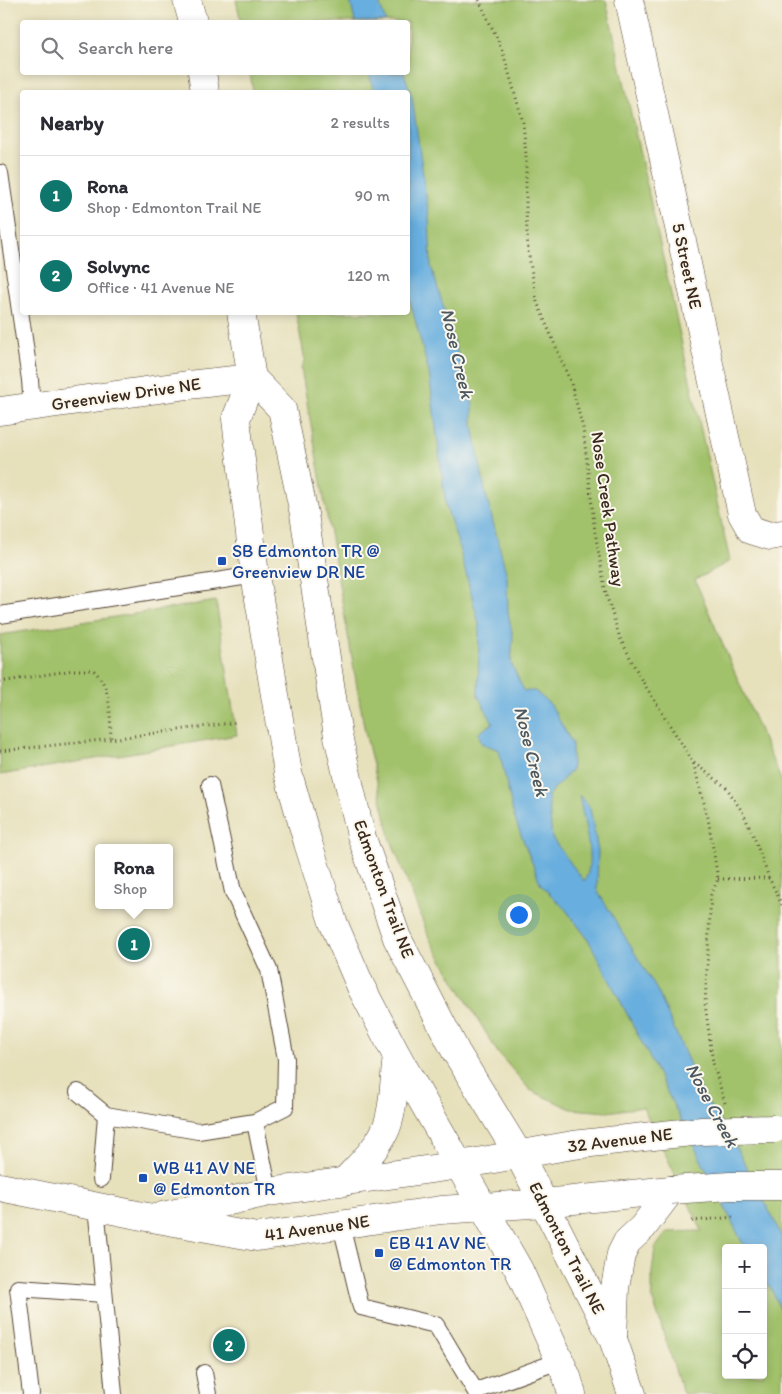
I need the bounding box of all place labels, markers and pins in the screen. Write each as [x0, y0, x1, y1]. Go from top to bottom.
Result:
place label: SB Edmonton TR @ Greenview DR NE [232, 540, 380, 583]
marker: SB Edmonton TR @ Greenview DR NE [216, 555, 228, 567]
pin: 1 [118, 925, 150, 963]
place label: WB 41 AV NE @ Edmonton TR [153, 1157, 275, 1200]
marker: WB 41 AV NE @ Edmonton TR [137, 1172, 149, 1184]
place label: EB 41 AV NE @ Edmonton TR [389, 1232, 511, 1275]
marker: EB 41 AV NE @ Edmonton TR [373, 1247, 385, 1259]
pin: 2 [213, 1326, 245, 1364]

